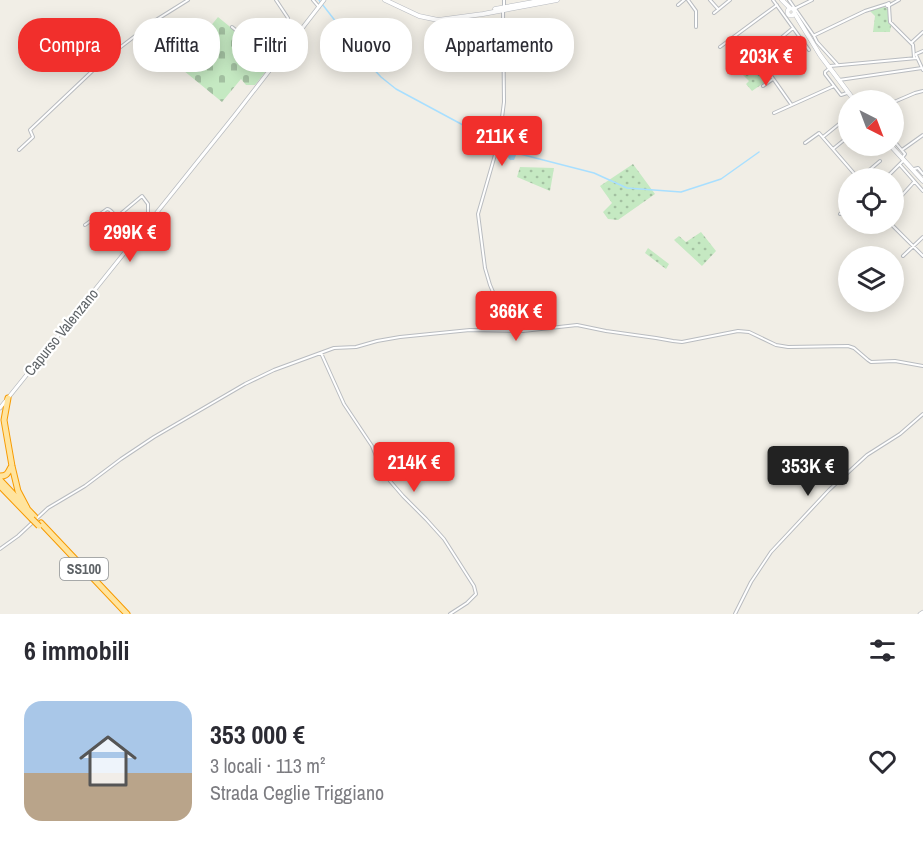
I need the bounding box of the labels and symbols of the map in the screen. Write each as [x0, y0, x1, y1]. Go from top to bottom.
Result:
pin: 203K € [717, 36, 815, 87]
north arrow [838, 90, 904, 156]
pin: 211K € [453, 116, 551, 167]
pin: 299K € [81, 212, 179, 263]
street label: Capurso Valenzano [19, 284, 103, 380]
pin: 366K € [467, 291, 565, 342]
pin: 214K € [365, 442, 463, 493]
pin: 353K € [759, 446, 857, 497]
road number: SS100 [60, 558, 108, 580]

